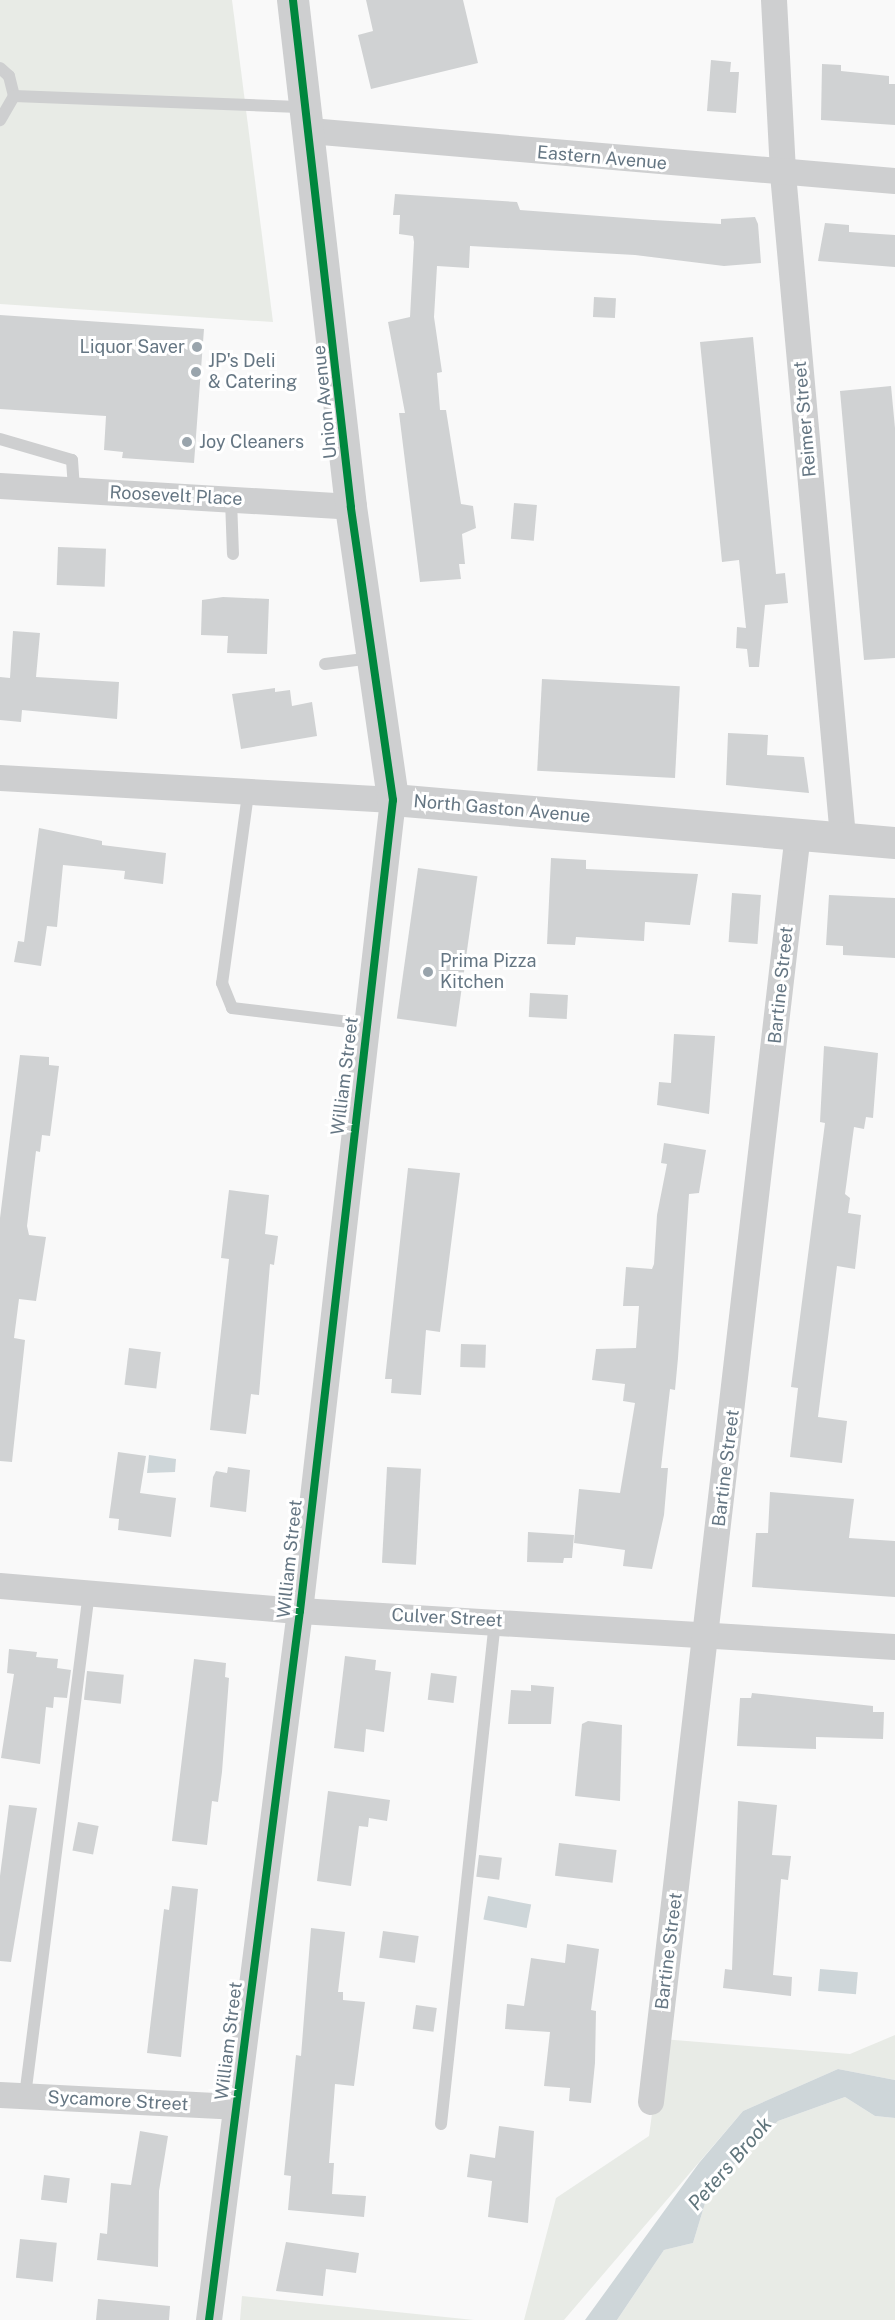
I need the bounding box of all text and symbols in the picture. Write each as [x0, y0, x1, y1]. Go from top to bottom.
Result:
street label: Eastern Avenue [536, 142, 668, 174]
place label: Liquor Saver [80, 336, 185, 358]
marker: Liquor Saver [190, 340, 204, 354]
street label: Union Avenue [308, 344, 342, 460]
place label: JP's Deli & Catering [208, 351, 297, 394]
street label: Reimer Street [789, 360, 821, 478]
marker: JP's Deli & Catering [189, 365, 203, 379]
place label: Joy Cleaners [199, 431, 304, 453]
marker: Joy Cleaners [180, 435, 194, 449]
street label: Roosevelt Place [109, 482, 243, 510]
street label: North Gaston Avenue [413, 791, 591, 827]
street label: Bartine Street [764, 925, 798, 1045]
place label: Prima Pizza Kitchen [440, 951, 536, 994]
marker: Prima Pizza Kitchen [421, 965, 435, 979]
street label: William Street [327, 1016, 363, 1136]
street label: Bartine Street [708, 1408, 744, 1528]
street label: William Street [273, 1499, 307, 1619]
street label: Culver Street [391, 1604, 503, 1632]
street label: Bartine Street [651, 1891, 687, 2011]
street label: William Street [211, 1981, 247, 2101]
street label: Sycamore Street [47, 2087, 189, 2115]
water label: Peters Brook [683, 2113, 777, 2215]

